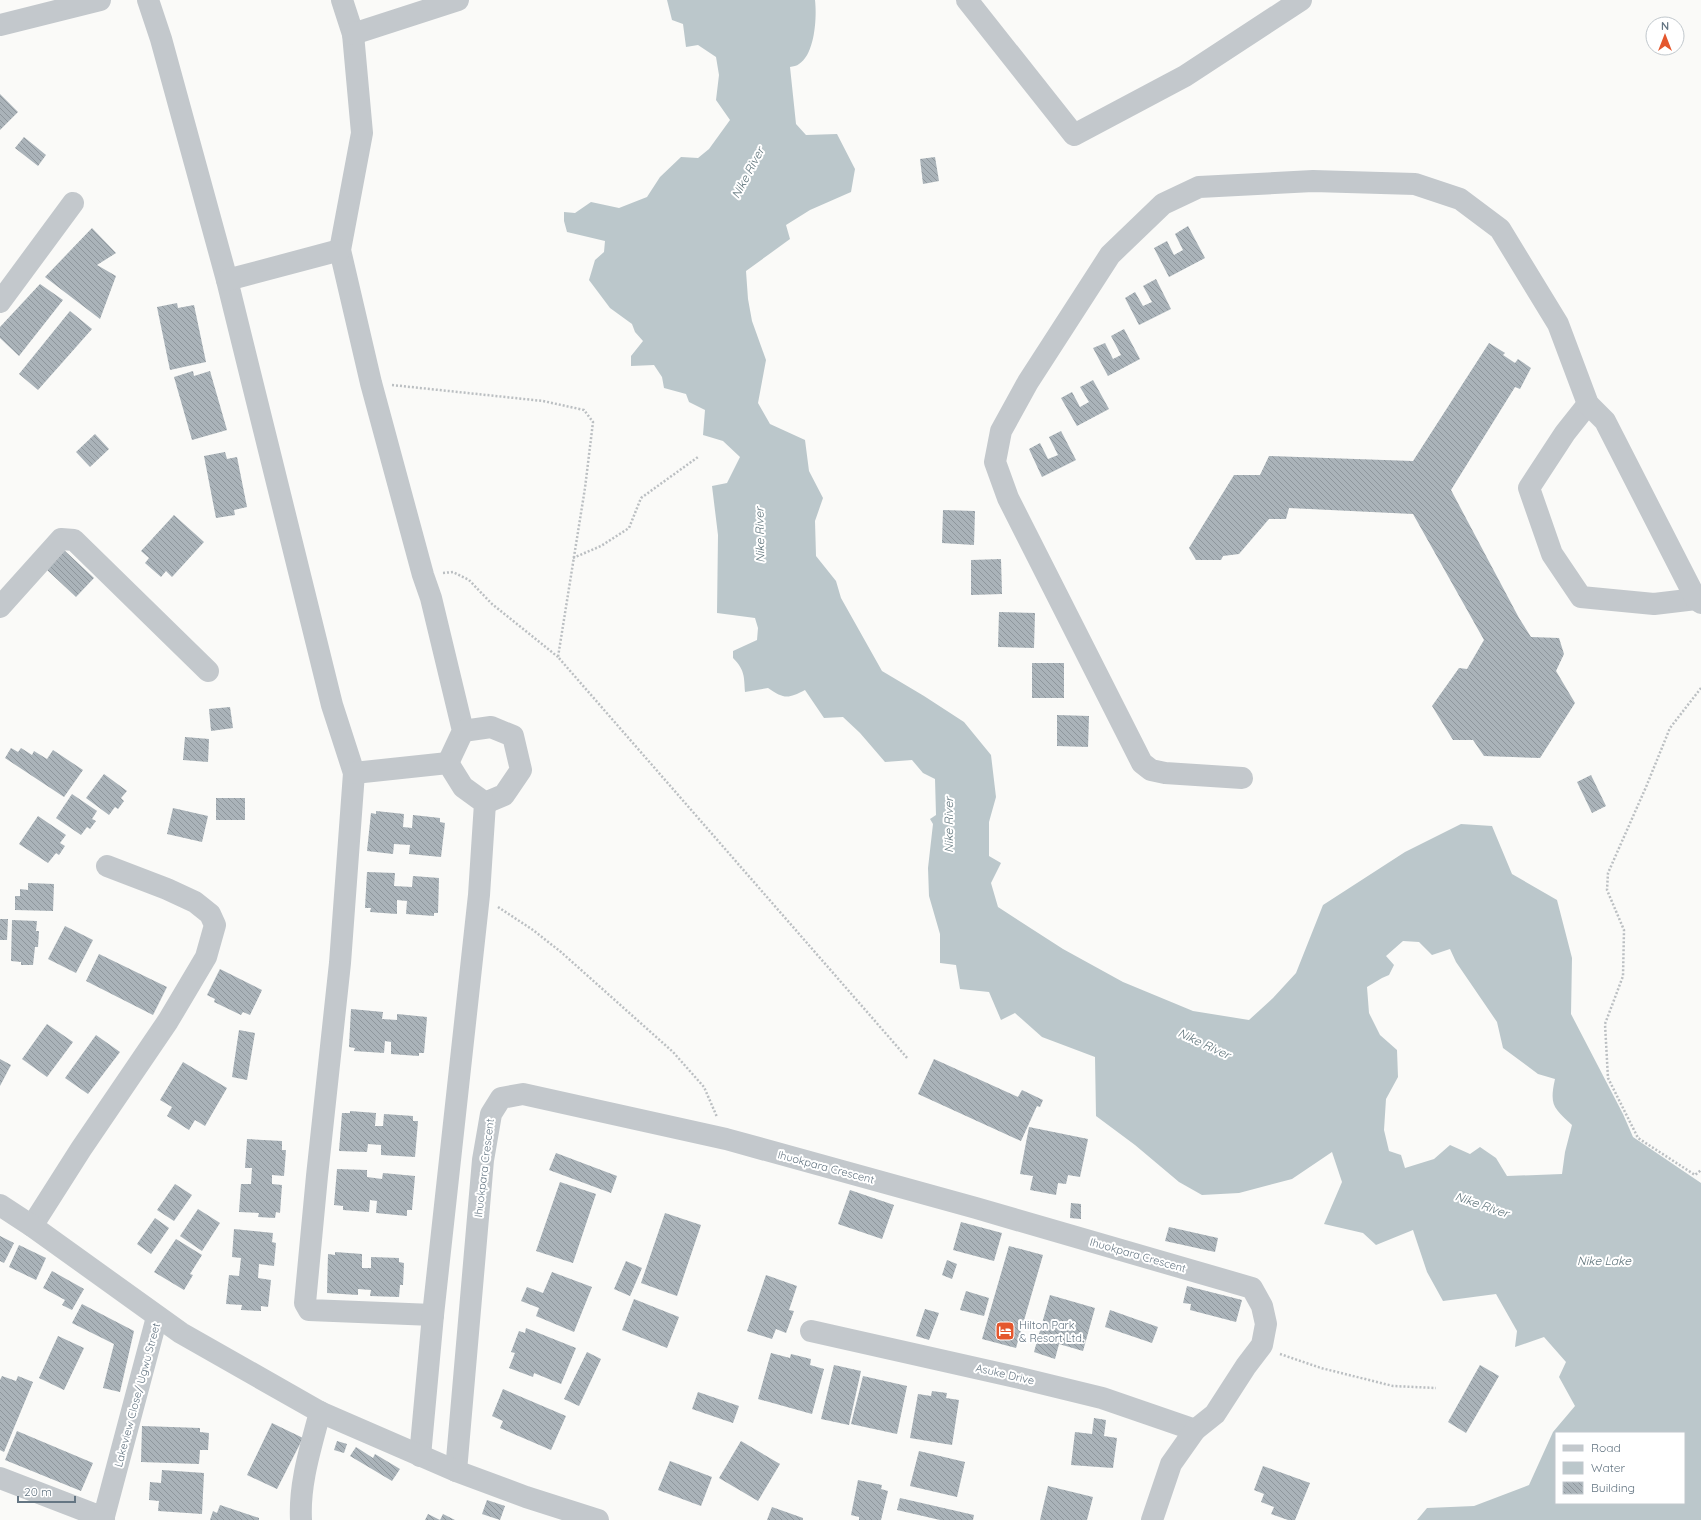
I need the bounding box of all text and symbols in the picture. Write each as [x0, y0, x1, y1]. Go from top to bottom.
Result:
north arrow [1645, 16, 1685, 56]
text: N [1661, 19, 1669, 33]
water label: Nike River [728, 143, 768, 201]
water label: Nike River [751, 506, 767, 563]
water label: Nike River [941, 796, 956, 853]
water label: Nike River [1176, 1025, 1234, 1063]
street label: Ihuokpara Crescent [471, 1118, 497, 1218]
street label: Ihuokpara Crescent [776, 1147, 876, 1187]
water label: Nike River [1453, 1188, 1512, 1221]
street label: Ihuokpara Crescent [1088, 1235, 1188, 1276]
water label: Nike Lake [1577, 1253, 1632, 1268]
place label: Hilton Park & Resort Ltd. [1019, 1318, 1084, 1345]
hotel icon: Hilton Park & Resort Ltd. [994, 1320, 1016, 1342]
street label: Lakeview Close/ Ugwu Street [111, 1321, 163, 1469]
street label: Asuke Drive [974, 1360, 1036, 1388]
legend [1555, 1432, 1685, 1504]
text: Road [1591, 1440, 1621, 1455]
text: Water [1591, 1460, 1626, 1475]
scale bar [18, 1478, 75, 1504]
text: Building [1591, 1480, 1635, 1495]
text: 20 m [24, 1484, 52, 1499]

